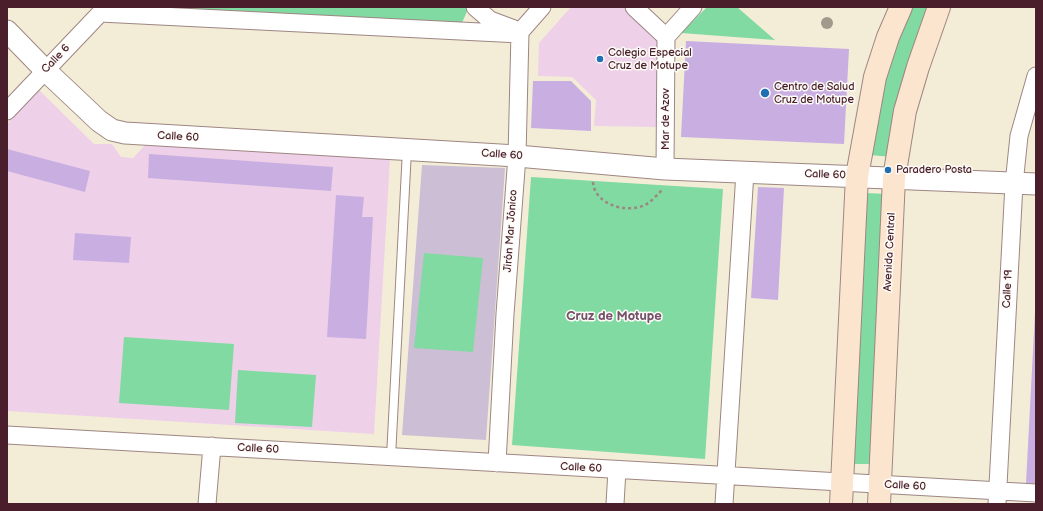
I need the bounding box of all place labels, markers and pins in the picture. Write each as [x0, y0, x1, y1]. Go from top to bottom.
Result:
place label: Colegio Especial Cruz de Motupe [608, 46, 692, 72]
marker: Colegio Especial Cruz de Motupe [595, 54, 605, 64]
place label: Centro de Salud Cruz de Motupe [774, 80, 854, 106]
marker: Centro de Salud Cruz de Motupe [759, 87, 771, 99]
place label: Paradero Posta [896, 163, 972, 177]
marker: Paradero Posta [883, 165, 893, 175]

